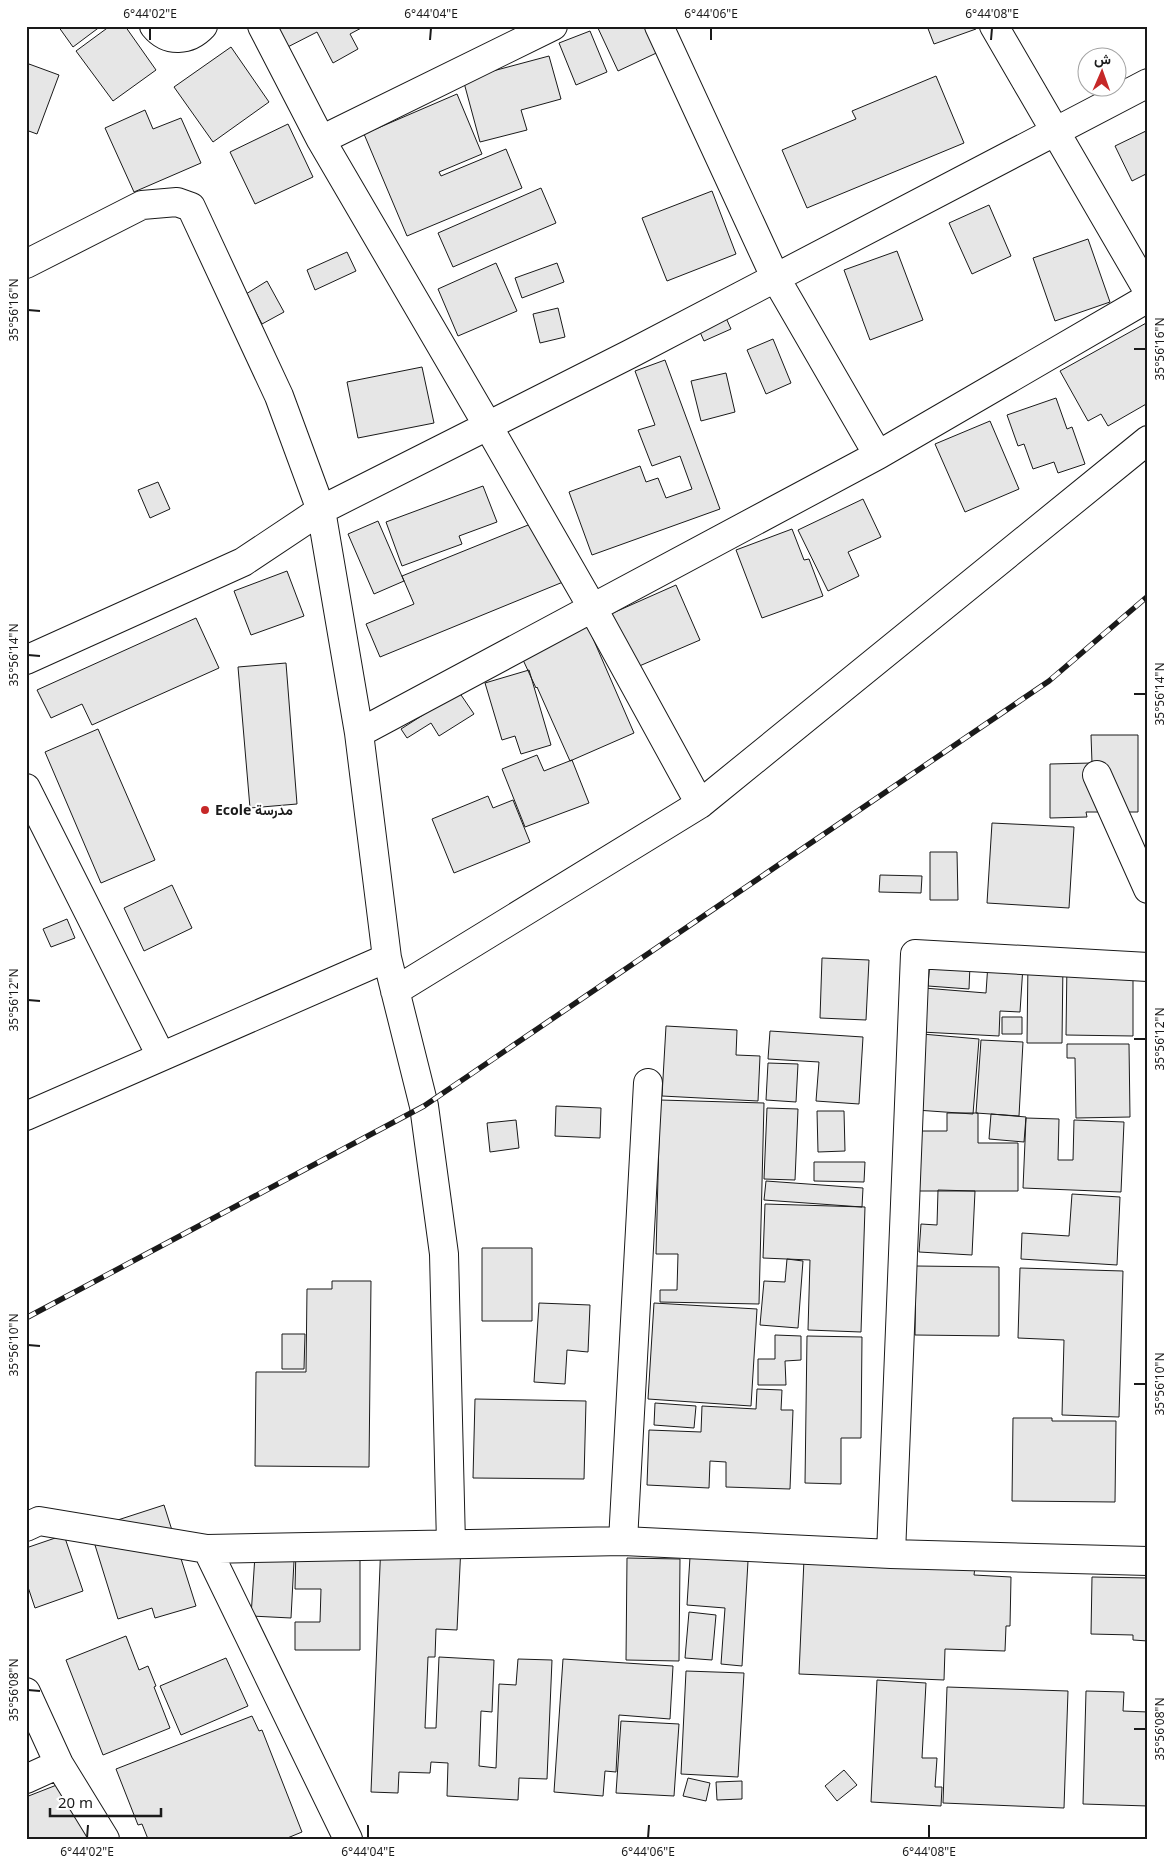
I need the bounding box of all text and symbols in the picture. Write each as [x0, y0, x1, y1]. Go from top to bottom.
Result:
text: 6°44'02"E [123, 5, 177, 22]
text: 6°44'04"E [404, 5, 458, 22]
text: 6°44'06"E [684, 5, 738, 22]
text: 6°44'08"E [965, 5, 1019, 22]
north arrow [1076, 48, 1126, 98]
text: ش [1094, 49, 1111, 68]
text: 35°56'16"N [5, 278, 22, 342]
text: 35°56'16"N [1151, 317, 1168, 381]
text: 35°56'14"N [5, 623, 22, 687]
text: 35°56'14"N [1151, 662, 1168, 726]
place label: Ecole مدرسة [215, 800, 293, 819]
marker: Ecole مدرسة [199, 804, 211, 816]
text: 35°56'12"N [5, 968, 22, 1032]
text: 35°56'12"N [1151, 1007, 1168, 1071]
text: 35°56'10"N [5, 1313, 22, 1377]
text: 35°56'10"N [1151, 1352, 1168, 1416]
text: 35°56'08"N [5, 1658, 22, 1722]
text: 35°56'08"N [1151, 1697, 1168, 1761]
scale bar [50, 1785, 161, 1817]
text: 20 m [58, 1792, 93, 1812]
text: 6°44'02"E [60, 1843, 114, 1860]
text: 6°44'04"E [341, 1843, 395, 1860]
text: 6°44'06"E [621, 1843, 675, 1860]
text: 6°44'08"E [902, 1843, 956, 1860]

